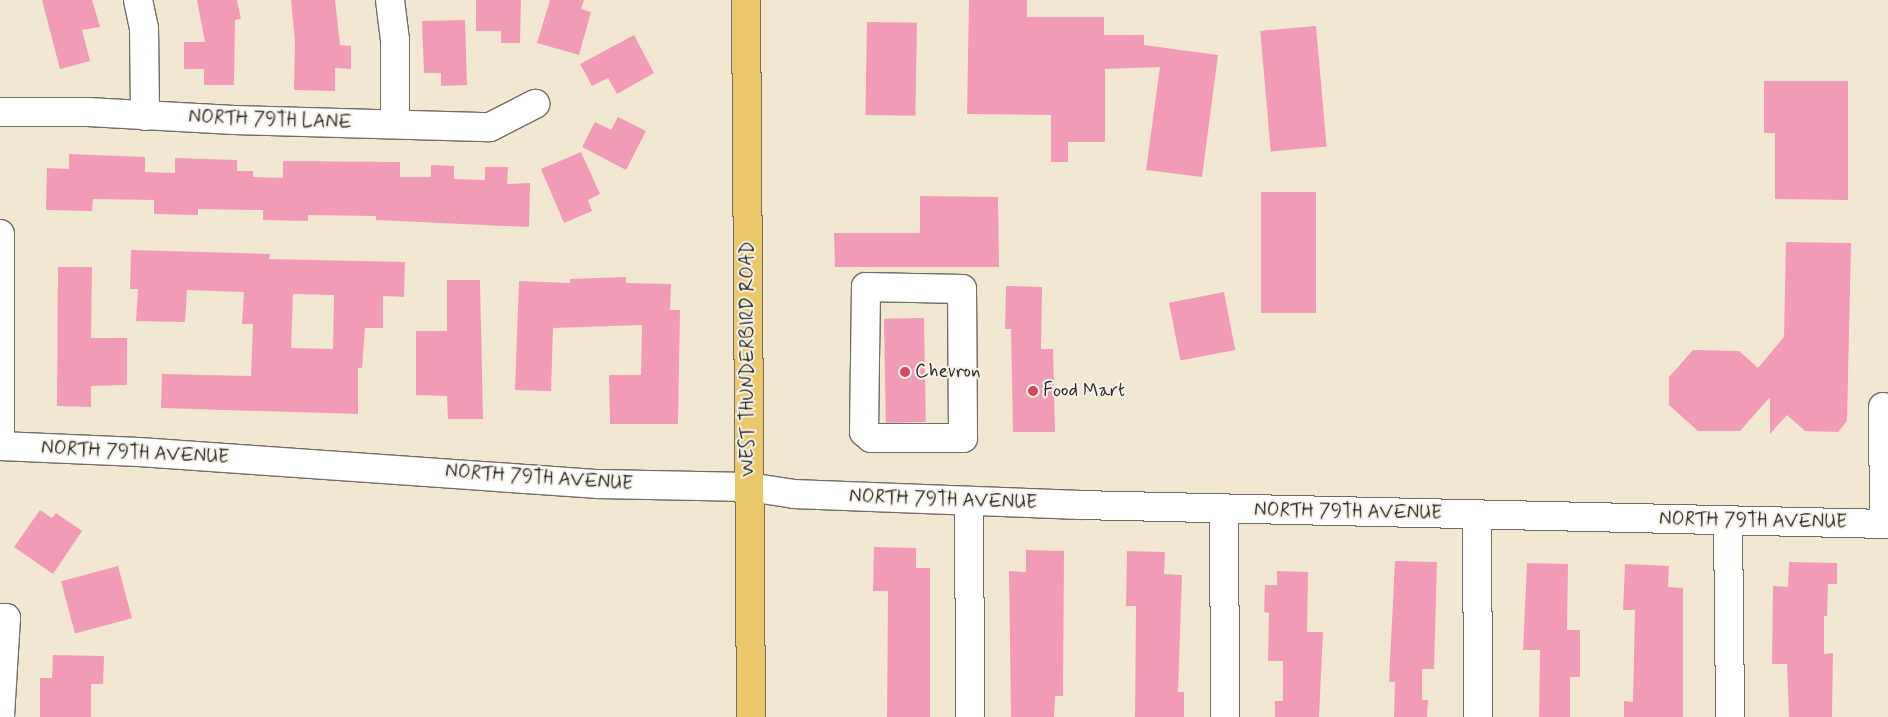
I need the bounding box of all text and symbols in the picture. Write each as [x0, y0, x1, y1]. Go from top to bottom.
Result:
street label: NORTH 79TH LANE [188, 106, 352, 134]
street label: WEST THUNDERBIRD ROAD [737, 242, 759, 476]
place label: Chevron [915, 361, 980, 383]
marker: Chevron [899, 366, 911, 378]
place label: Food Mart [1043, 380, 1126, 402]
marker: Food Mart [1027, 385, 1039, 397]
street label: NORTH 79TH AVENUE [41, 437, 229, 469]
street label: NORTH 79TH AVENUE [445, 460, 633, 496]
street label: NORTH 79TH AVENUE [849, 485, 1037, 515]
street label: NORTH 79TH AVENUE [1254, 499, 1442, 525]
street label: NORTH 79TH AVENUE [1659, 508, 1847, 534]

